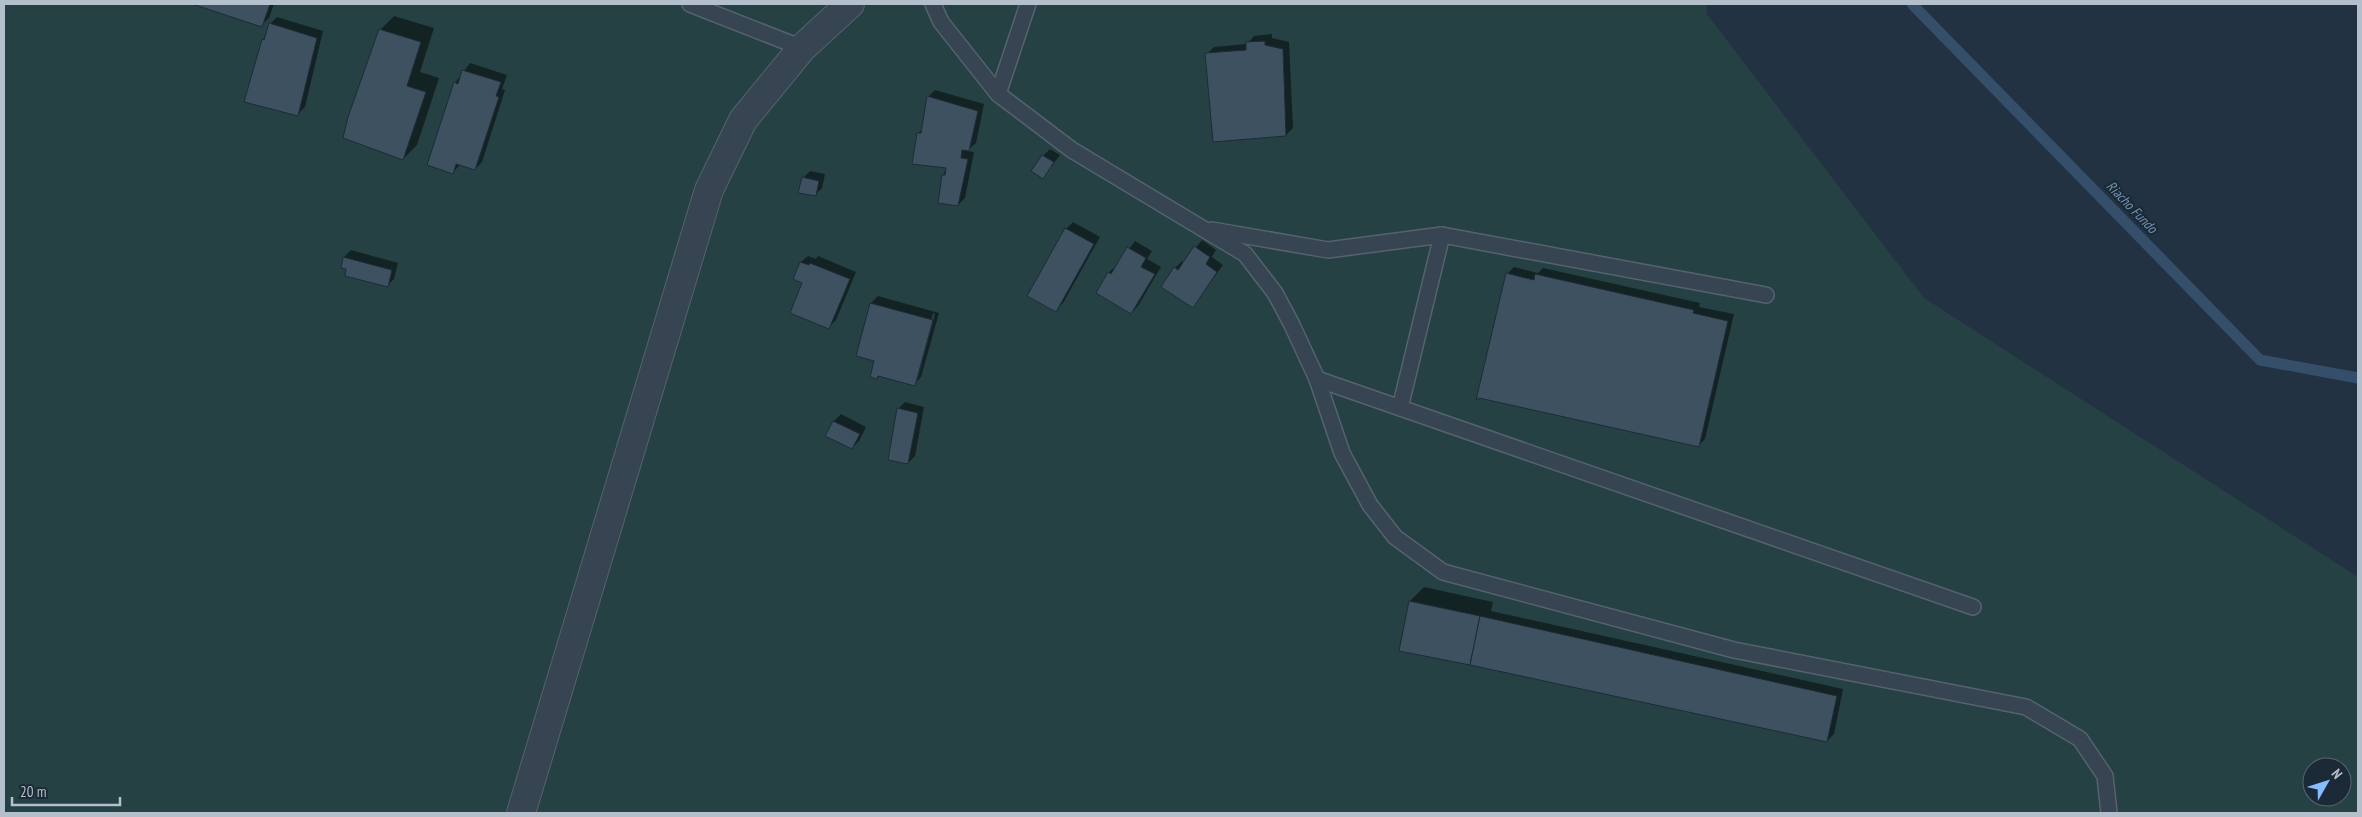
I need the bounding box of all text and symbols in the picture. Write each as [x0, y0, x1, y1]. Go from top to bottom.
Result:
water label: Riacho Fundo [2103, 177, 2162, 238]
north arrow [2302, 757, 2352, 807]
text: N [2328, 765, 2346, 782]
scale bar [12, 774, 120, 806]
text: 20 m [20, 782, 46, 801]

